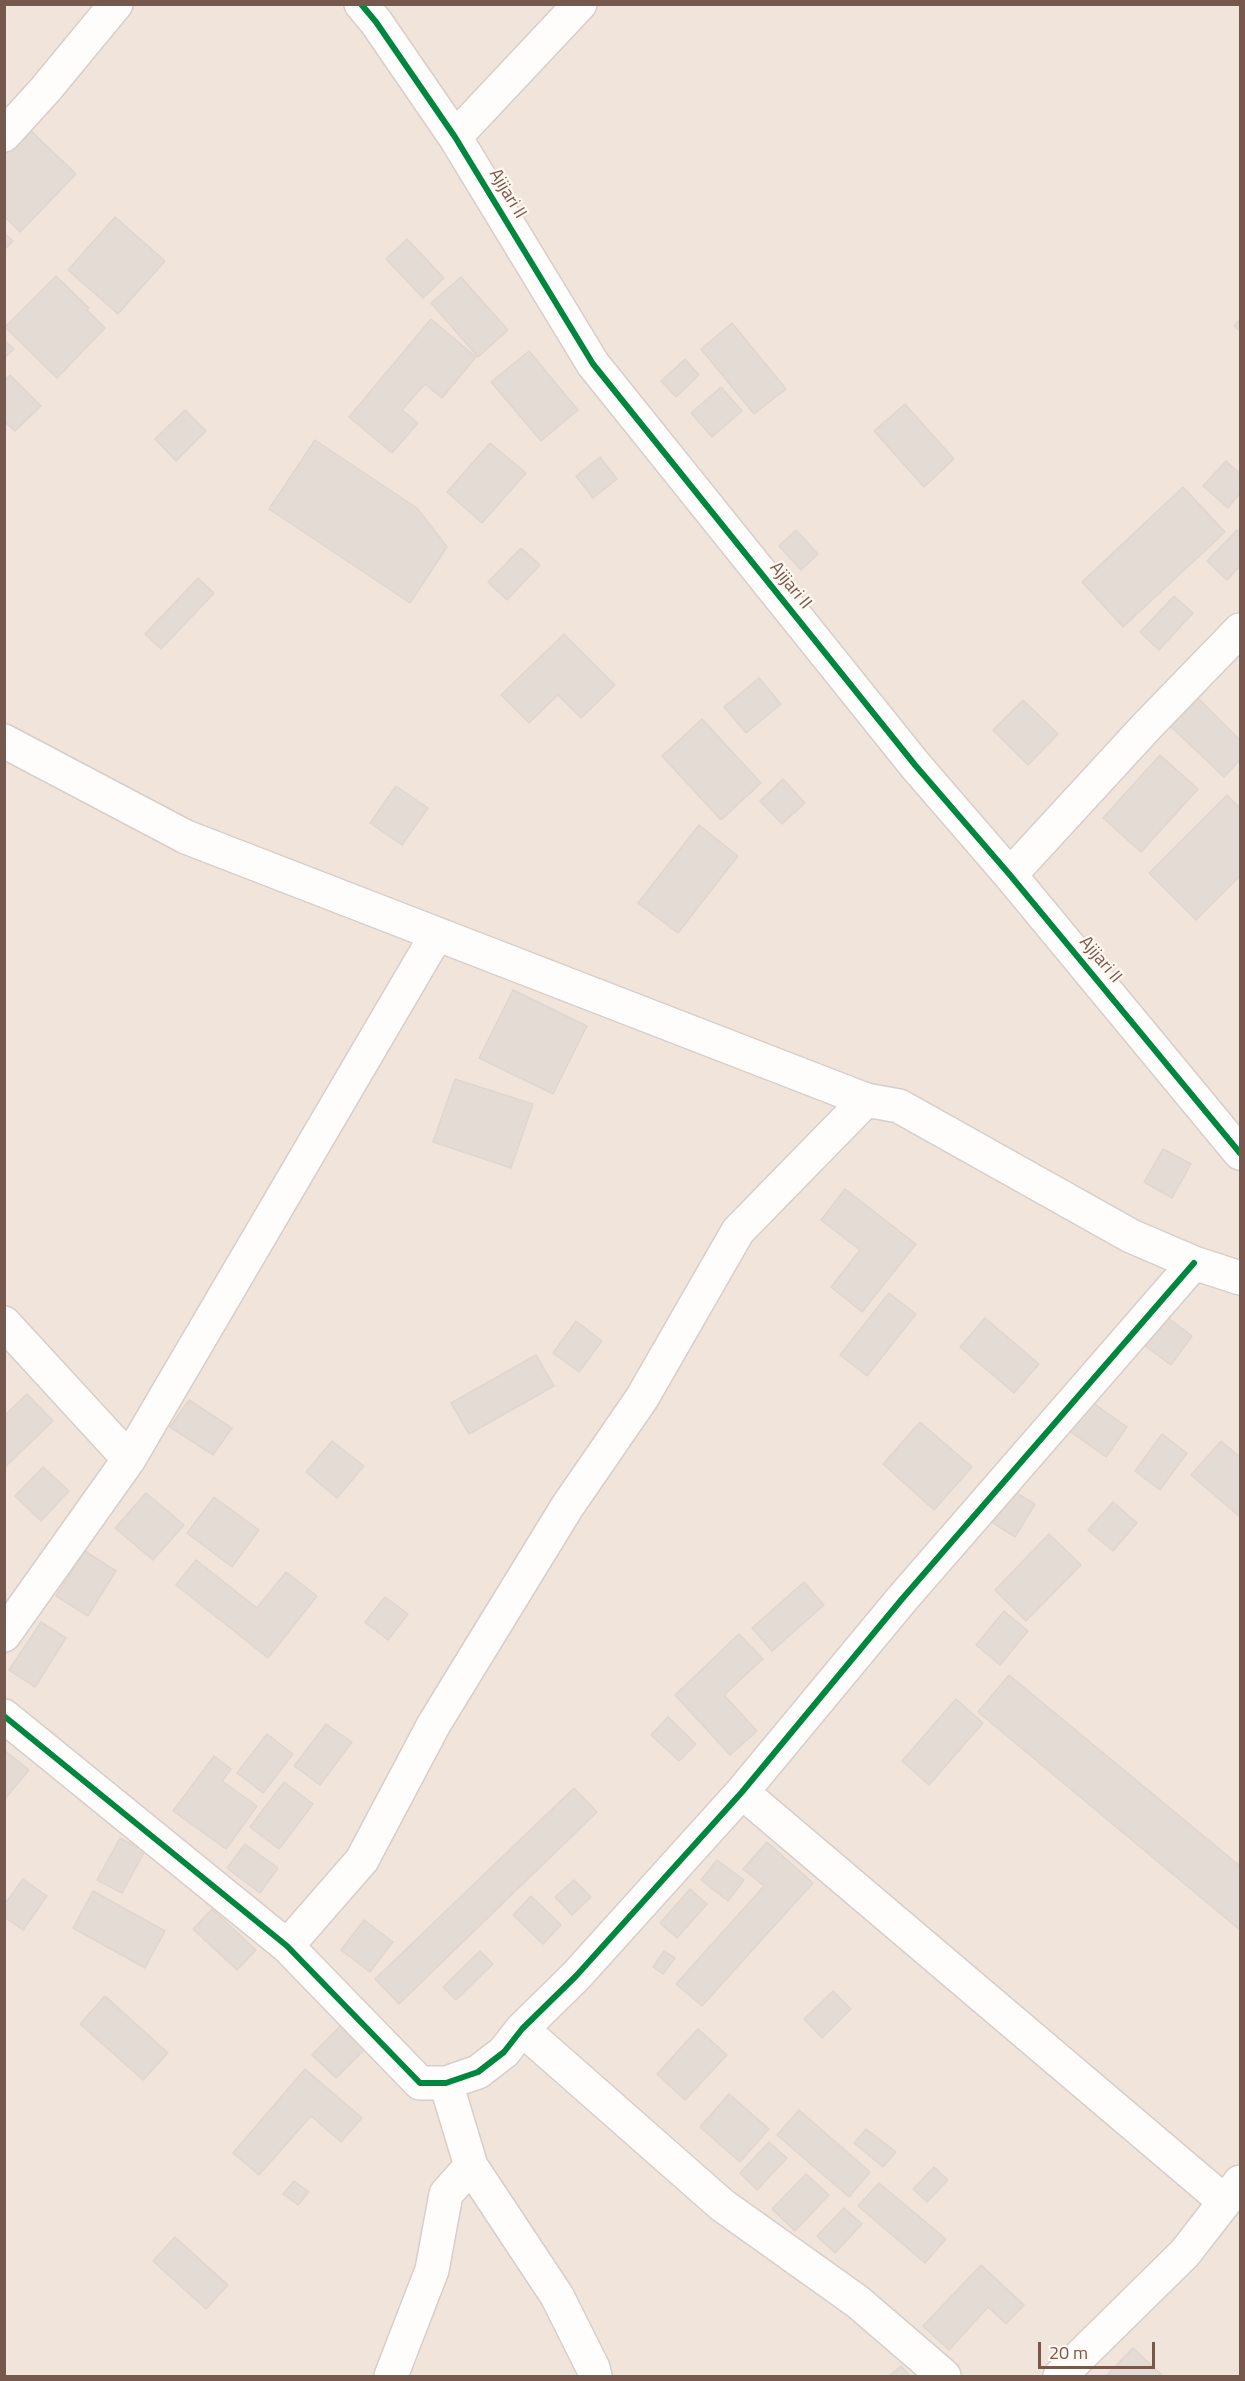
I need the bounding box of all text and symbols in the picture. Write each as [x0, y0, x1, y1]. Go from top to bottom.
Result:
street label: Ajijari II [484, 165, 530, 223]
street label: Ajijari II [764, 558, 816, 614]
street label: Ajijari II [1074, 932, 1126, 988]
scale bar [1041, 2330, 1158, 2368]
text: 20 m [1049, 2339, 1088, 2366]

